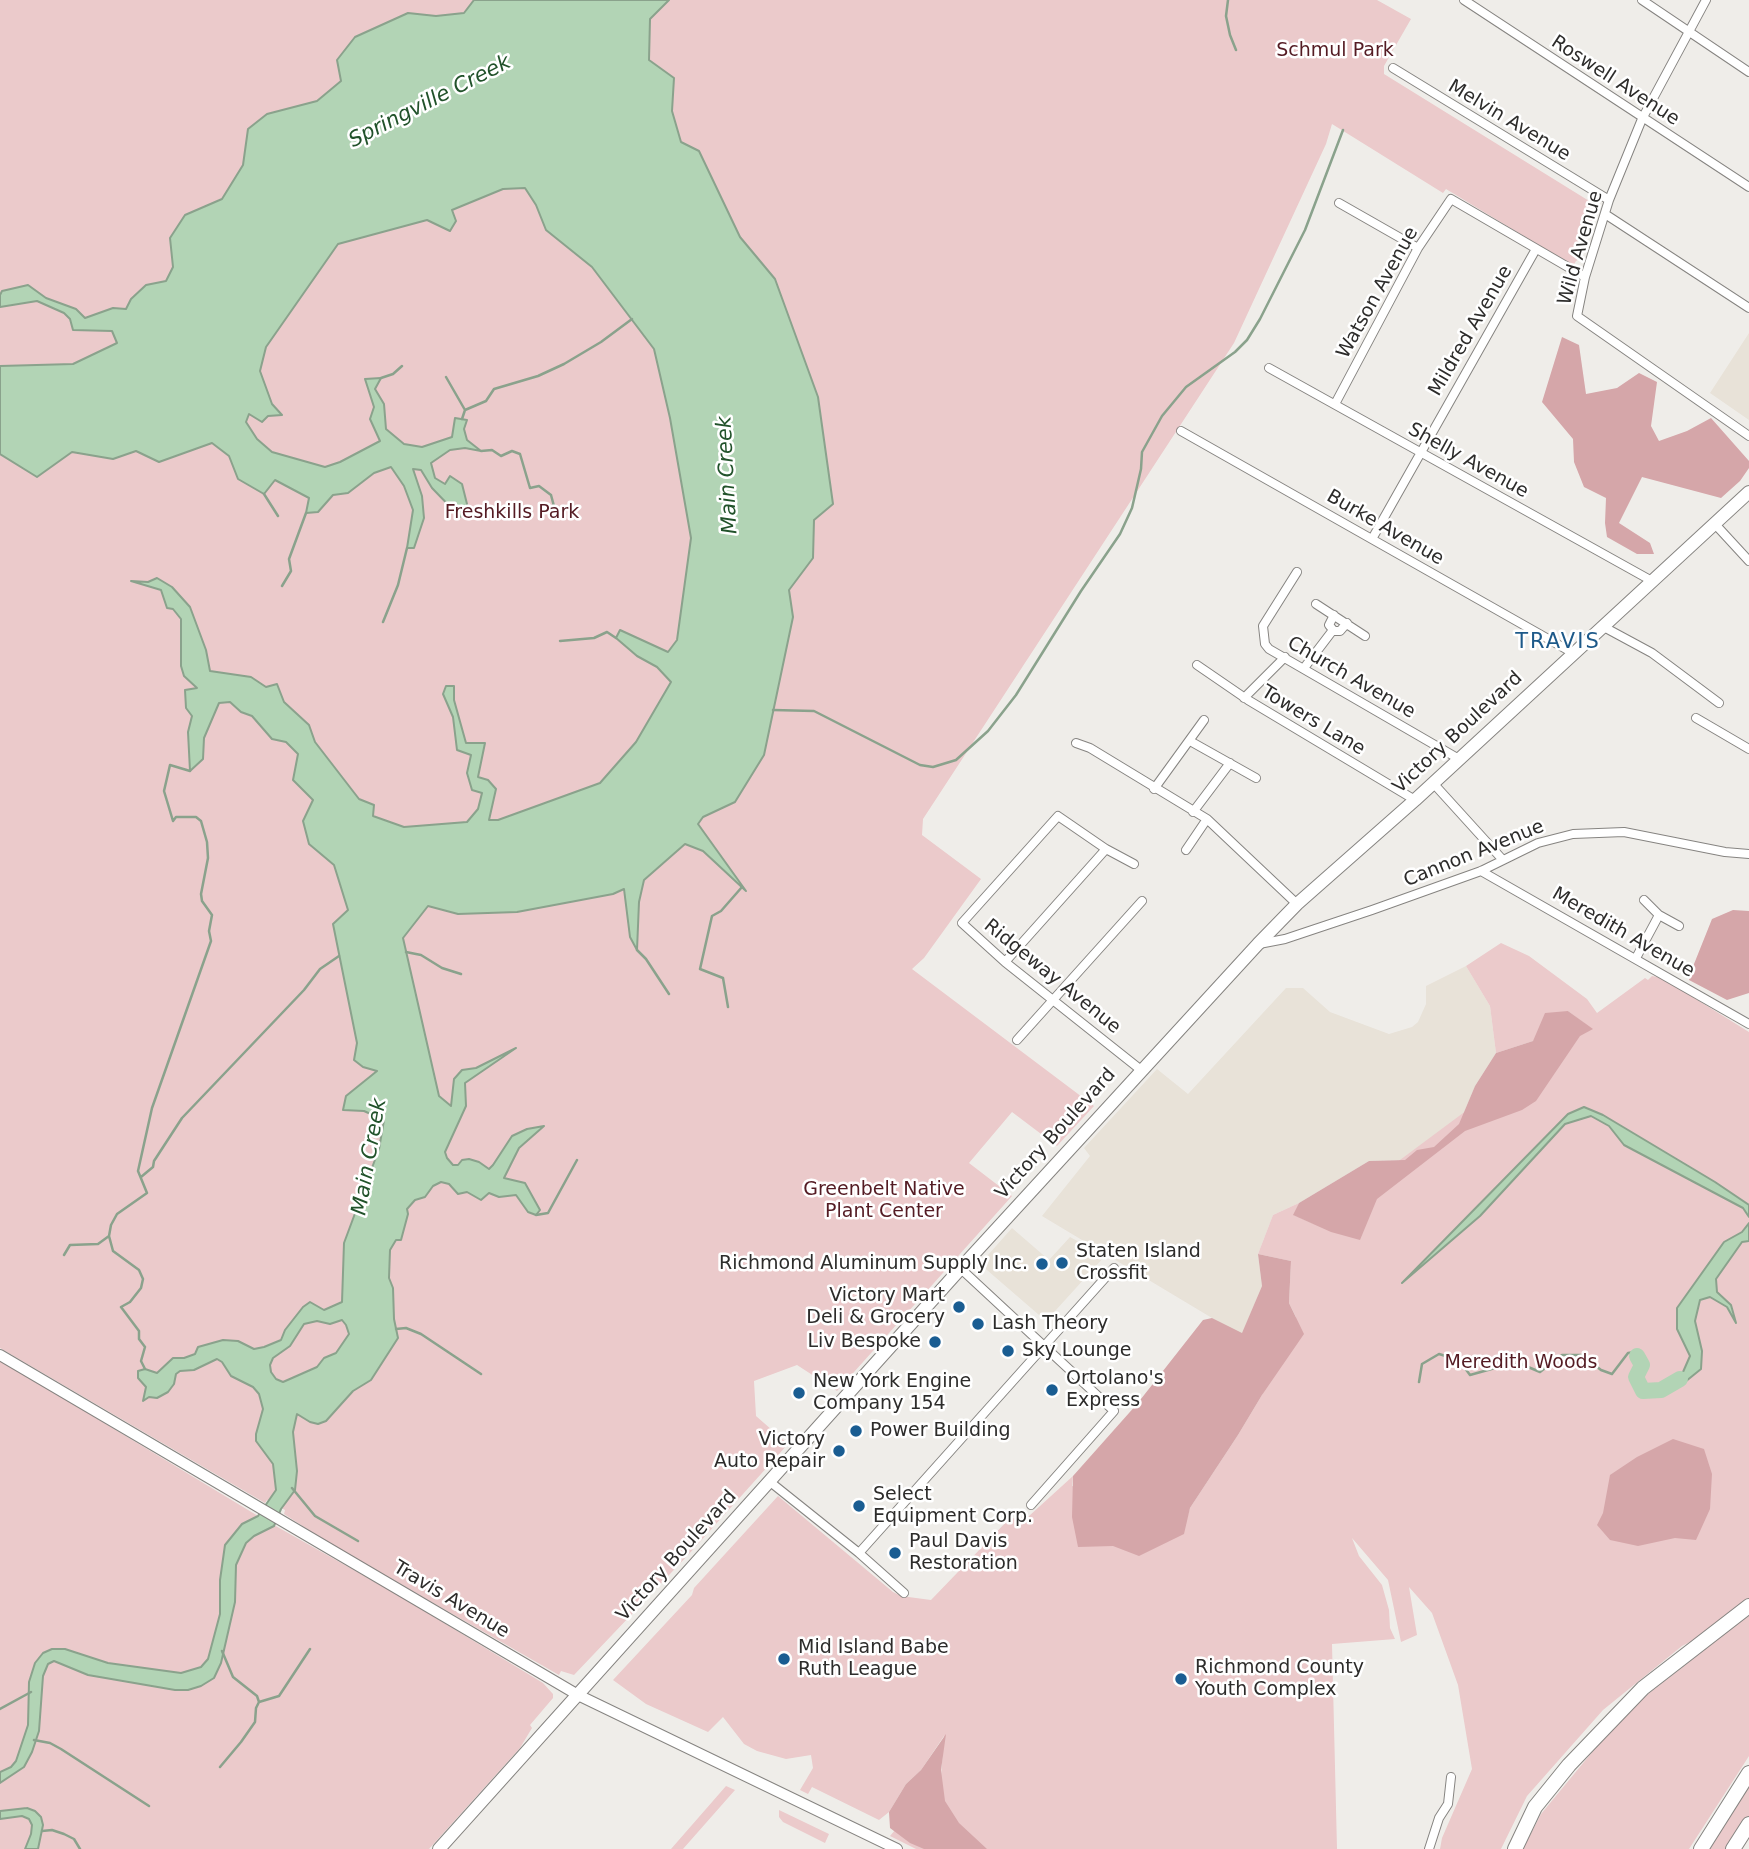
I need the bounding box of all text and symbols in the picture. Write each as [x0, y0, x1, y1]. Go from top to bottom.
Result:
street label: Roswell Avenue [1547, 31, 1683, 131]
park label: Schmul Park [1276, 40, 1394, 62]
water label: Springville Creek [345, 50, 515, 154]
street label: Melvin Avenue [1444, 76, 1574, 166]
street label: Wild Avenue [1554, 188, 1608, 308]
street label: Watson Avenue [1332, 223, 1424, 363]
street label: Mildred Avenue [1424, 262, 1518, 400]
water label: Main Creek [712, 415, 744, 535]
street label: Shelly Avenue [1404, 418, 1532, 504]
street label: Burke Avenue [1322, 485, 1448, 571]
park label: Freshkills Park [445, 502, 579, 524]
district label: TRAVIS [1516, 630, 1600, 656]
street label: Church Avenue [1283, 632, 1419, 724]
street label: Victory Boulevard [1389, 667, 1527, 799]
street label: Towers Lane [1257, 681, 1369, 761]
street label: Cannon Avenue [1401, 815, 1547, 893]
street label: Meredith Avenue [1548, 883, 1698, 983]
street label: Ridgeway Avenue [979, 915, 1125, 1039]
street label: Victory Boulevard [991, 1064, 1121, 1204]
water label: Main Creek [347, 1097, 393, 1217]
park label: Greenbelt Native Plant Center [803, 1179, 965, 1223]
place label: Staten Island Crossfit [1076, 1241, 1201, 1285]
place label: Richmond Aluminum Supply Inc. [719, 1253, 1028, 1275]
marker: Staten Island Crossfit [1054, 1255, 1070, 1271]
marker: Richmond Aluminum Supply Inc. [1034, 1256, 1050, 1272]
place label: Victory Mart Deli & Grocery [806, 1285, 945, 1329]
marker: Victory Mart Deli & Grocery [951, 1299, 967, 1315]
place label: Lash Theory [992, 1313, 1108, 1335]
marker: Lash Theory [970, 1316, 986, 1332]
place label: Liv Bespoke [808, 1331, 921, 1353]
marker: Liv Bespoke [927, 1334, 943, 1350]
place label: Sky Lounge [1022, 1340, 1131, 1362]
marker: Sky Lounge [1000, 1343, 1016, 1359]
park label: Meredith Woods [1445, 1352, 1597, 1374]
place label: Ortolano's Express [1066, 1368, 1164, 1412]
place label: New York Engine Company 154 [813, 1371, 971, 1415]
marker: Ortolano's Express [1044, 1382, 1060, 1398]
marker: New York Engine Company 154 [791, 1385, 807, 1401]
place label: Power Building [870, 1420, 1011, 1442]
marker: Power Building [848, 1423, 864, 1439]
place label: Victory Auto Repair [714, 1429, 825, 1473]
marker: Victory Auto Repair [831, 1443, 847, 1459]
place label: Select Equipment Corp. [873, 1484, 1033, 1528]
street label: Victory Boulevard [612, 1486, 742, 1626]
marker: Select Equipment Corp. [851, 1498, 867, 1514]
place label: Paul Davis Restoration [909, 1531, 1018, 1575]
marker: Paul Davis Restoration [887, 1545, 903, 1561]
street label: Travis Avenue [389, 1556, 513, 1644]
place label: Mid Island Babe Ruth League [798, 1637, 949, 1681]
marker: Mid Island Babe Ruth League [776, 1651, 792, 1667]
place label: Richmond County Youth Complex [1195, 1657, 1364, 1701]
marker: Richmond County Youth Complex [1173, 1671, 1189, 1687]

